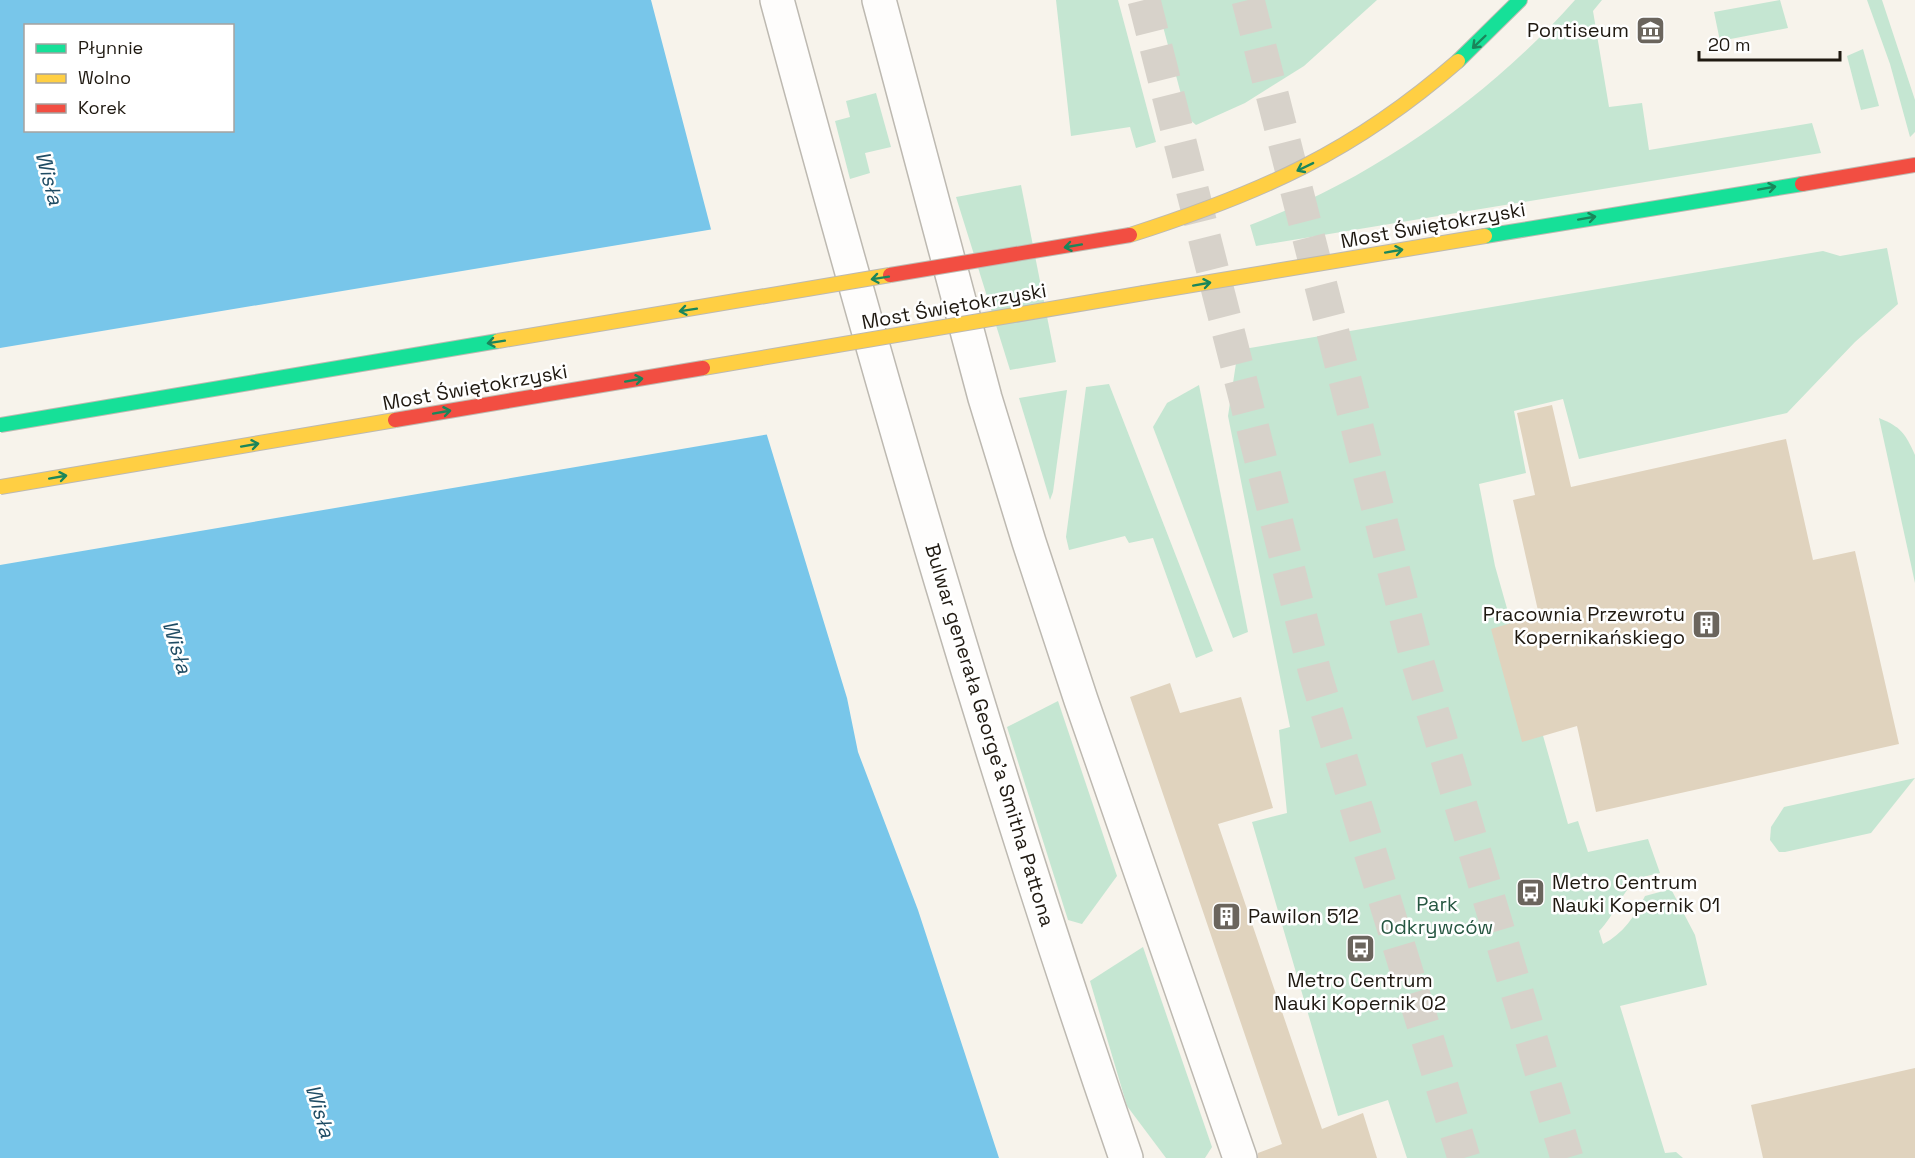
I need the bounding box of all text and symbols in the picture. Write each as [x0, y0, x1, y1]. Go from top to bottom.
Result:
museum icon: Pontiseum [1634, 14, 1666, 46]
place label: Pontiseum [1527, 17, 1629, 43]
legend [24, 24, 234, 132]
scale bar [1699, 24, 1840, 62]
text: 20 m [1708, 33, 1751, 56]
one-way arrow [1472, 34, 1487, 49]
text: Płynnie [78, 36, 143, 59]
text: Wolno [78, 66, 131, 89]
text: Korek [78, 96, 127, 119]
water label: Wisła [29, 148, 70, 209]
one-way arrow [1297, 162, 1315, 173]
one-way arrow [1757, 182, 1776, 193]
street label: Most Świętokrzyski [1339, 196, 1527, 254]
one-way arrow [1576, 213, 1596, 224]
one-way arrow [1063, 240, 1083, 251]
one-way arrow [1384, 245, 1404, 256]
one-way arrow [871, 273, 891, 284]
street label: Most Świętokrzyski [860, 277, 1048, 335]
one-way arrow [1192, 278, 1211, 289]
one-way arrow [679, 305, 698, 316]
one-way arrow [486, 337, 506, 348]
street label: Most Świętokrzyski [381, 358, 569, 416]
one-way arrow [624, 374, 644, 385]
one-way arrow [432, 406, 452, 417]
one-way arrow [240, 439, 259, 450]
one-way arrow [47, 472, 67, 483]
street label: Bulwar generała George'a Smitha Pattona [919, 540, 1061, 930]
place label: Pracownia Przewrotu Kopernikańskiego [1483, 601, 1685, 650]
building icon: Pracownia Przewrotu Kopernikańskiego [1690, 609, 1722, 641]
water label: Wisła [157, 617, 199, 678]
place label: Metro Centrum Nauki Kopernik 01 [1552, 869, 1720, 918]
bus stop icon: Metro Centrum Nauki Kopernik 01 [1515, 877, 1547, 909]
park label: Park Odkrywców [1381, 891, 1493, 940]
building icon: Pawilon 512 [1211, 900, 1243, 932]
place label: Pawilon 512 [1248, 903, 1359, 929]
bus stop icon: Metro Centrum Nauki Kopernik 02 [1344, 933, 1376, 965]
place label: Metro Centrum Nauki Kopernik 02 [1274, 967, 1446, 1016]
water label: Wisła [300, 1081, 342, 1142]

